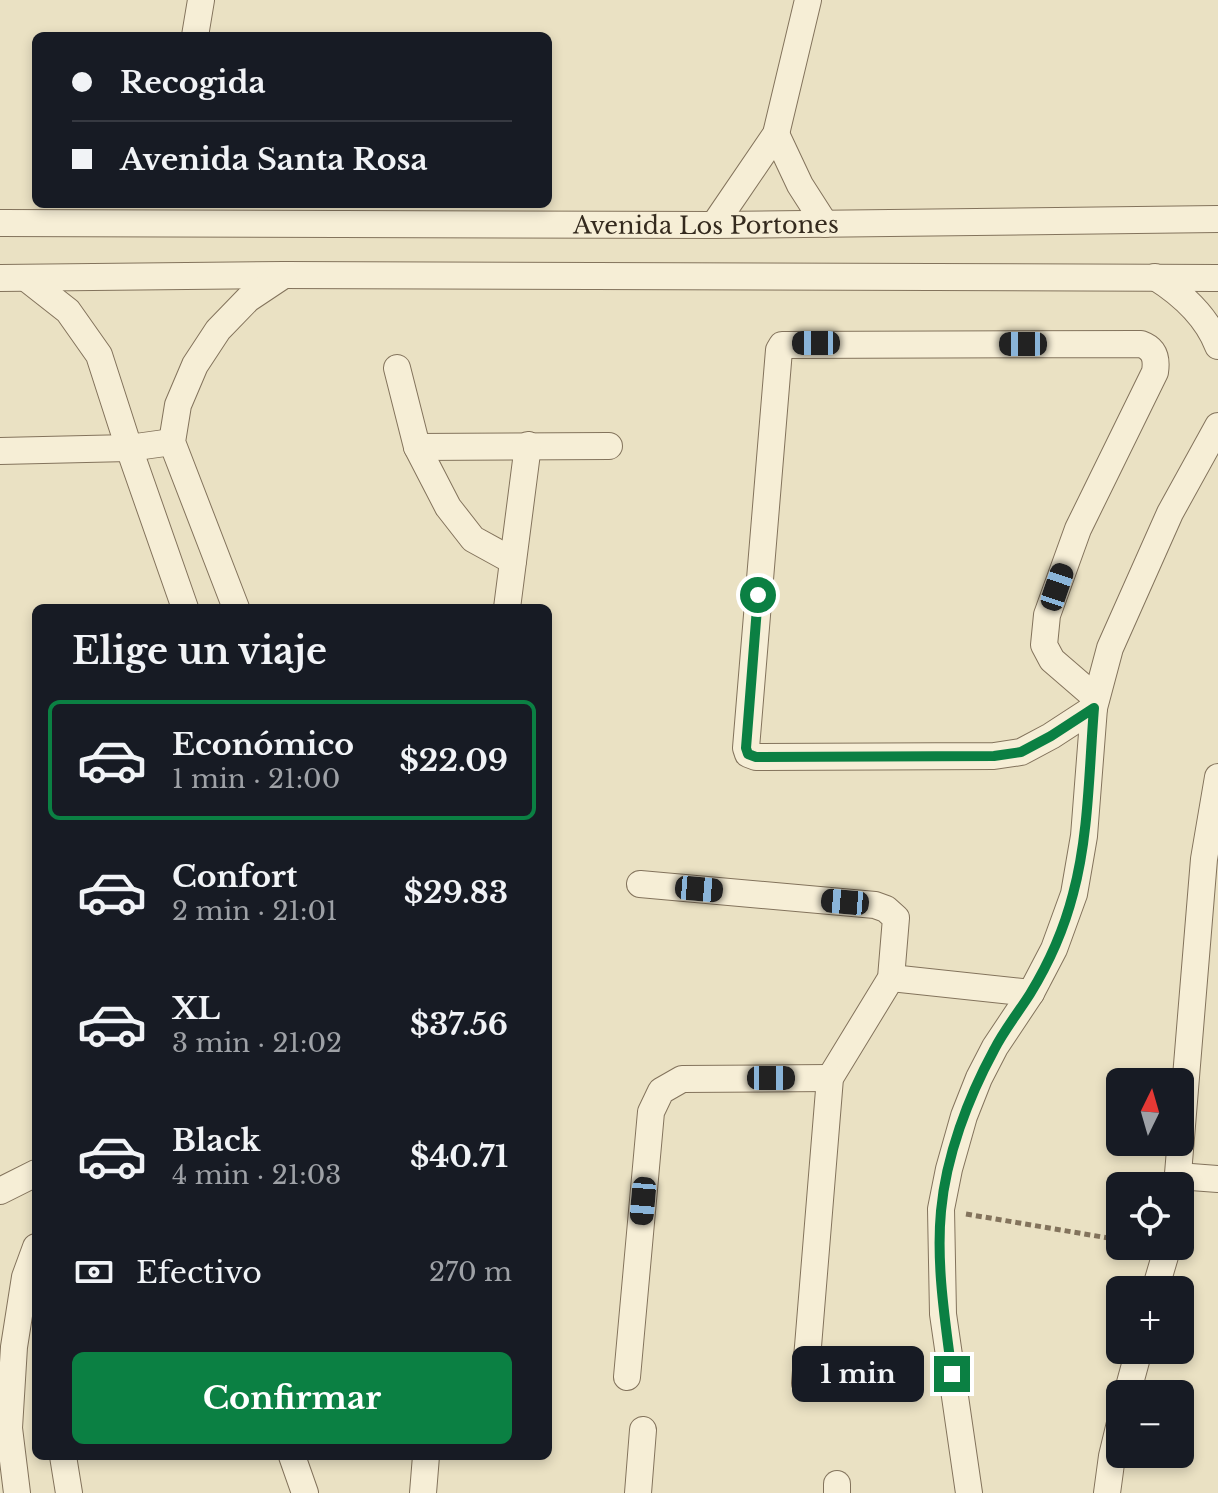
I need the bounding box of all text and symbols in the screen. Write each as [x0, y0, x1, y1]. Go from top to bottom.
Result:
text: Recogida [120, 64, 266, 101]
text: Avenida Santa Rosa [120, 141, 428, 178]
street label: Avenida Los Portones [572, 209, 839, 240]
car [792, 331, 840, 355]
car [999, 332, 1047, 356]
car [1038, 560, 1076, 614]
route start [740, 577, 776, 613]
text: Elige un viaje [72, 629, 327, 674]
icon: car [76, 724, 148, 796]
text: Económico [172, 726, 354, 763]
text: $22.09 [400, 742, 508, 779]
text: 1 min · 21:00 [172, 763, 340, 795]
icon: car [76, 856, 148, 928]
text: Confort [172, 858, 297, 895]
text: $29.83 [404, 874, 508, 911]
car [674, 875, 724, 903]
car [820, 888, 870, 916]
text: 2 min · 21:01 [172, 895, 338, 927]
icon: car [76, 988, 148, 1060]
text: XL [172, 990, 220, 1027]
text: $37.56 [410, 1006, 508, 1043]
text: 3 min · 21:02 [172, 1027, 342, 1059]
car [747, 1066, 795, 1090]
north arrow [1106, 1068, 1194, 1156]
map controls [1106, 1068, 1194, 1468]
icon: car [76, 1120, 148, 1192]
text: Black [172, 1122, 260, 1159]
text: $40.71 [410, 1138, 508, 1175]
text: 4 min · 21:03 [172, 1159, 341, 1191]
button: locate [1106, 1172, 1194, 1260]
car [629, 1176, 657, 1226]
icon: cash [72, 1250, 116, 1294]
text: Efectivo [136, 1254, 262, 1291]
text: 270 m [429, 1256, 512, 1288]
button: + [1106, 1276, 1194, 1364]
callout: 1 min [792, 1346, 924, 1402]
button: Confirmar [72, 1352, 512, 1444]
route end [934, 1356, 970, 1392]
text: 1 min [820, 1358, 896, 1390]
button: − [1106, 1380, 1194, 1468]

